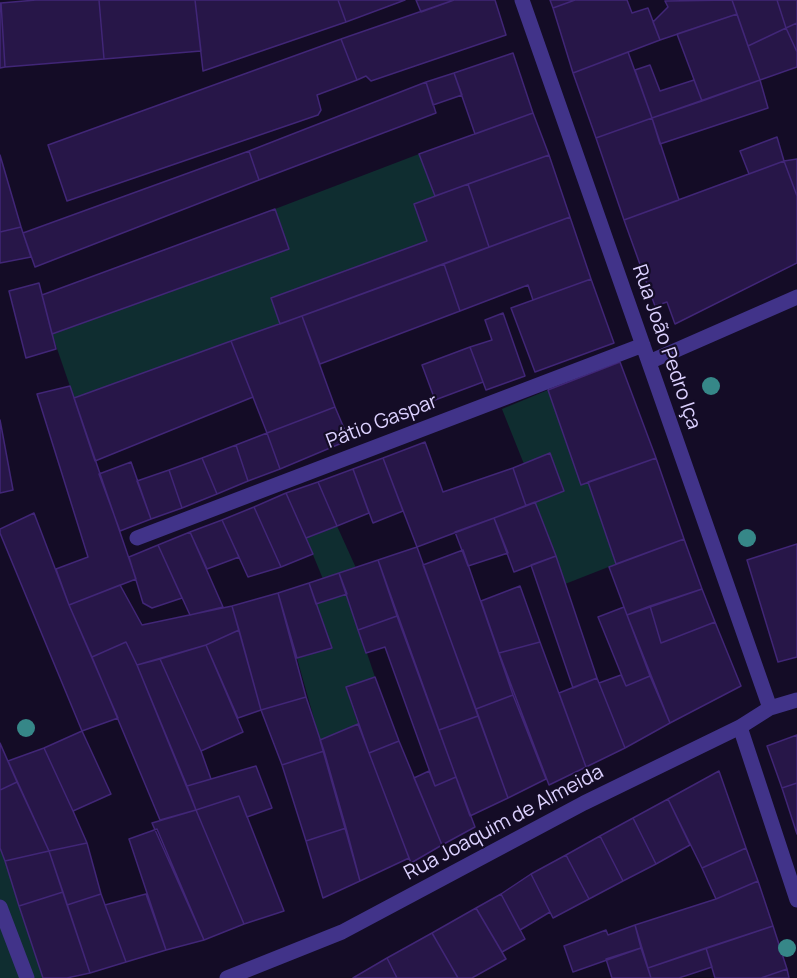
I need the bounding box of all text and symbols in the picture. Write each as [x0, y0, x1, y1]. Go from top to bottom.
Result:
street label: Rua João Pedro Iça [627, 261, 705, 433]
street label: Pátio Gaspar [323, 390, 441, 454]
street label: Rua Joaquim de Almeida [400, 760, 608, 886]

